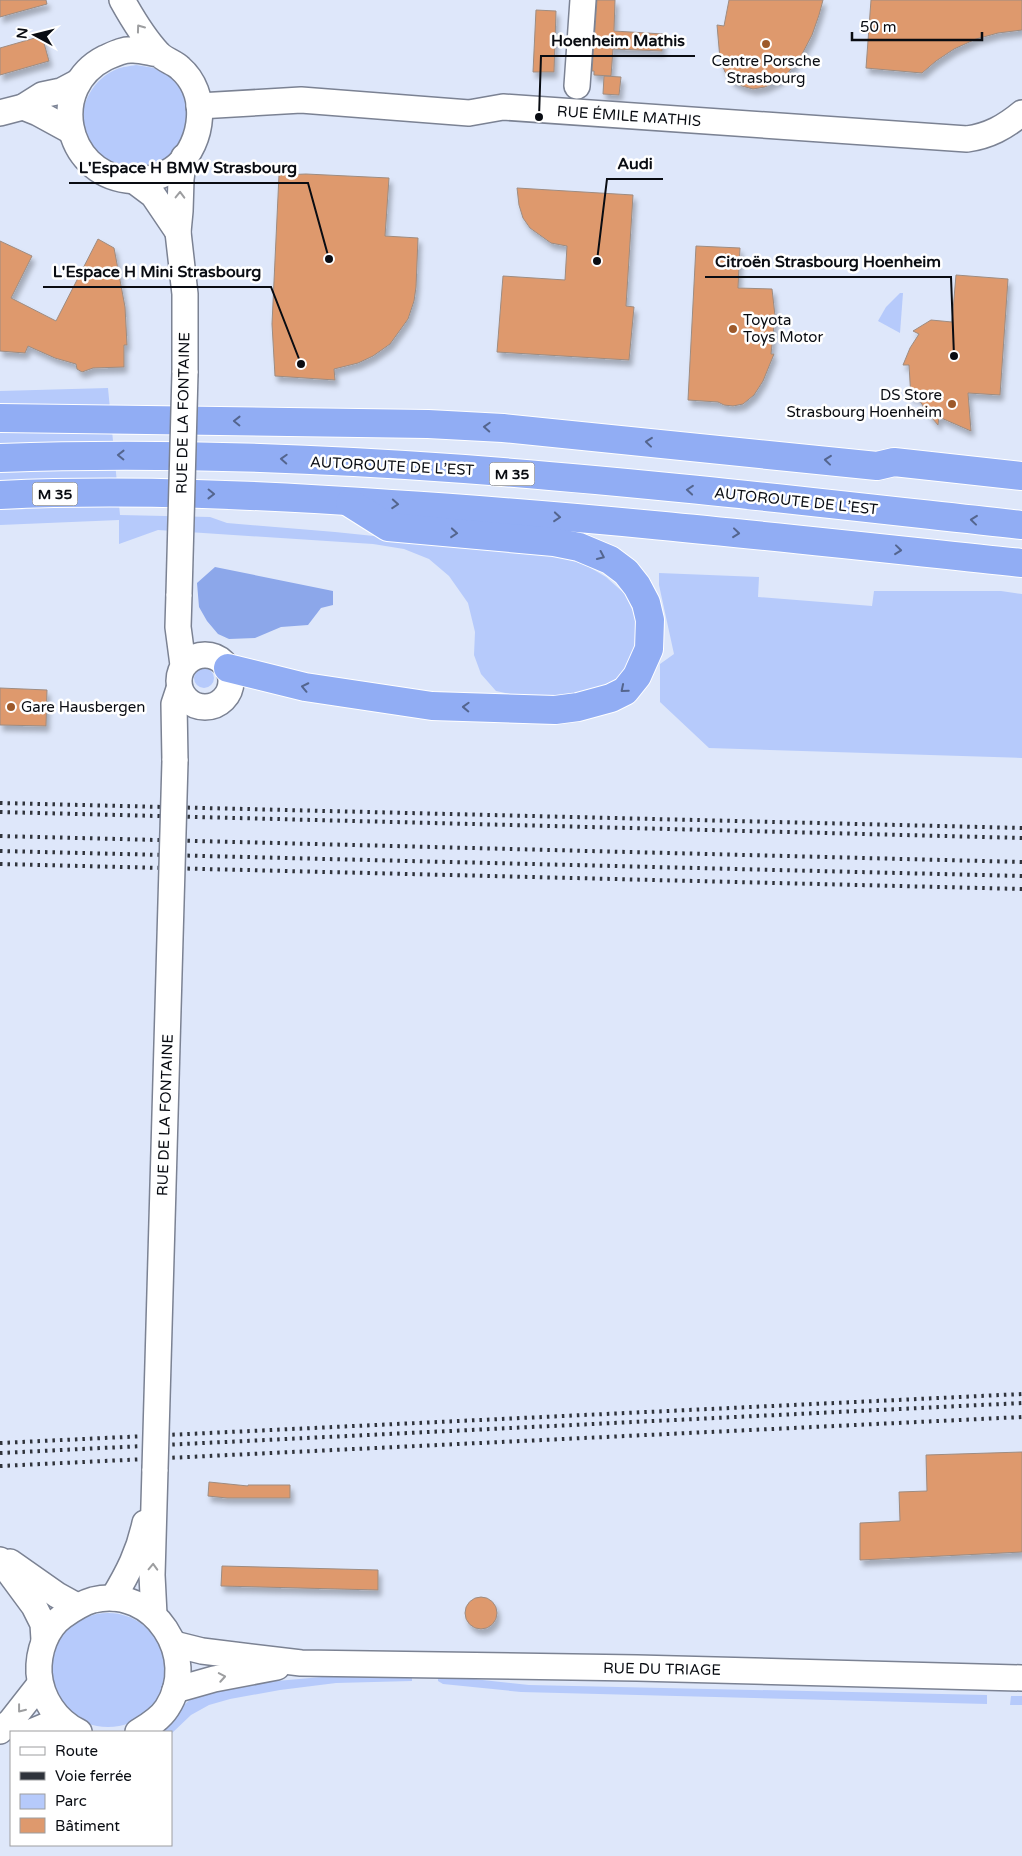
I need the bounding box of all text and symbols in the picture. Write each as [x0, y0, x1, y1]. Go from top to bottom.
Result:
north arrow [10, 10, 60, 60]
scale bar [852, 10, 982, 42]
text: 50 m [860, 18, 897, 36]
one-way arrow [137, 24, 146, 34]
callout: Hoenheim Mathis [541, 25, 695, 56]
text: N [13, 27, 32, 40]
text: Hoenheim Mathis [551, 31, 685, 51]
marker: Centre Porsche Strasbourg [760, 38, 772, 50]
place label: Centre Porsche Strasbourg [712, 52, 820, 87]
street label: RUE ÉMILE MATHIS [556, 102, 702, 130]
callout: Audi [607, 148, 663, 179]
callout: L'Espace H BMW Strasbourg [69, 152, 308, 183]
text: Audi [617, 154, 653, 174]
text: L'Espace H BMW Strasbourg [79, 158, 297, 178]
one-way arrow [175, 190, 185, 198]
callout: Citroën Strasbourg Hoenheim [705, 246, 951, 277]
text: Citroën Strasbourg Hoenheim [715, 252, 941, 272]
callout: L'Espace H Mini Strasbourg [43, 256, 271, 287]
text: L'Espace H Mini Strasbourg [53, 262, 261, 282]
place label: Toyota Toys Motor [743, 311, 823, 346]
marker: Toyota Toys Motor [727, 323, 739, 335]
street label: RUE DE LA FONTAINE [173, 332, 193, 494]
place label: DS Store Strasbourg Hoenheim [786, 386, 942, 421]
marker: DS Store Strasbourg Hoenheim [946, 398, 958, 410]
one-way arrow [233, 416, 241, 426]
one-way arrow [483, 422, 491, 433]
one-way arrow [645, 437, 653, 448]
one-way arrow [117, 450, 125, 460]
street label: AUTOROUTE DE L’EST [309, 453, 475, 479]
one-way arrow [280, 454, 288, 465]
one-way arrow [824, 455, 832, 466]
road number: M 35 [490, 462, 534, 486]
road number: M 35 [32, 482, 78, 506]
street label: AUTOROUTE DE L’EST [713, 483, 879, 519]
one-way arrow [686, 485, 694, 496]
one-way arrow [208, 489, 215, 499]
one-way arrow [392, 499, 400, 510]
one-way arrow [554, 511, 562, 522]
one-way arrow [969, 515, 977, 526]
one-way arrow [450, 527, 458, 538]
one-way arrow [733, 528, 741, 539]
one-way arrow [894, 544, 902, 555]
one-way arrow [596, 549, 605, 560]
one-way arrow [300, 682, 309, 692]
one-way arrow [620, 684, 629, 693]
place label: Gare Hausbergen [21, 698, 145, 716]
marker: Gare Hausbergen [5, 701, 17, 713]
one-way arrow [461, 702, 469, 713]
street label: RUE DE LA FONTAINE [153, 1034, 177, 1196]
one-way arrow [147, 1562, 158, 1570]
street label: RUE DU TRIAGE [603, 1659, 721, 1679]
one-way arrow [218, 1673, 226, 1683]
one-way arrow [19, 1703, 27, 1712]
legend [10, 1731, 172, 1846]
text: Route [55, 1742, 98, 1760]
text: Voie ferrée [55, 1767, 132, 1785]
text: Parc [55, 1792, 87, 1810]
text: Bâtiment [55, 1817, 120, 1835]

